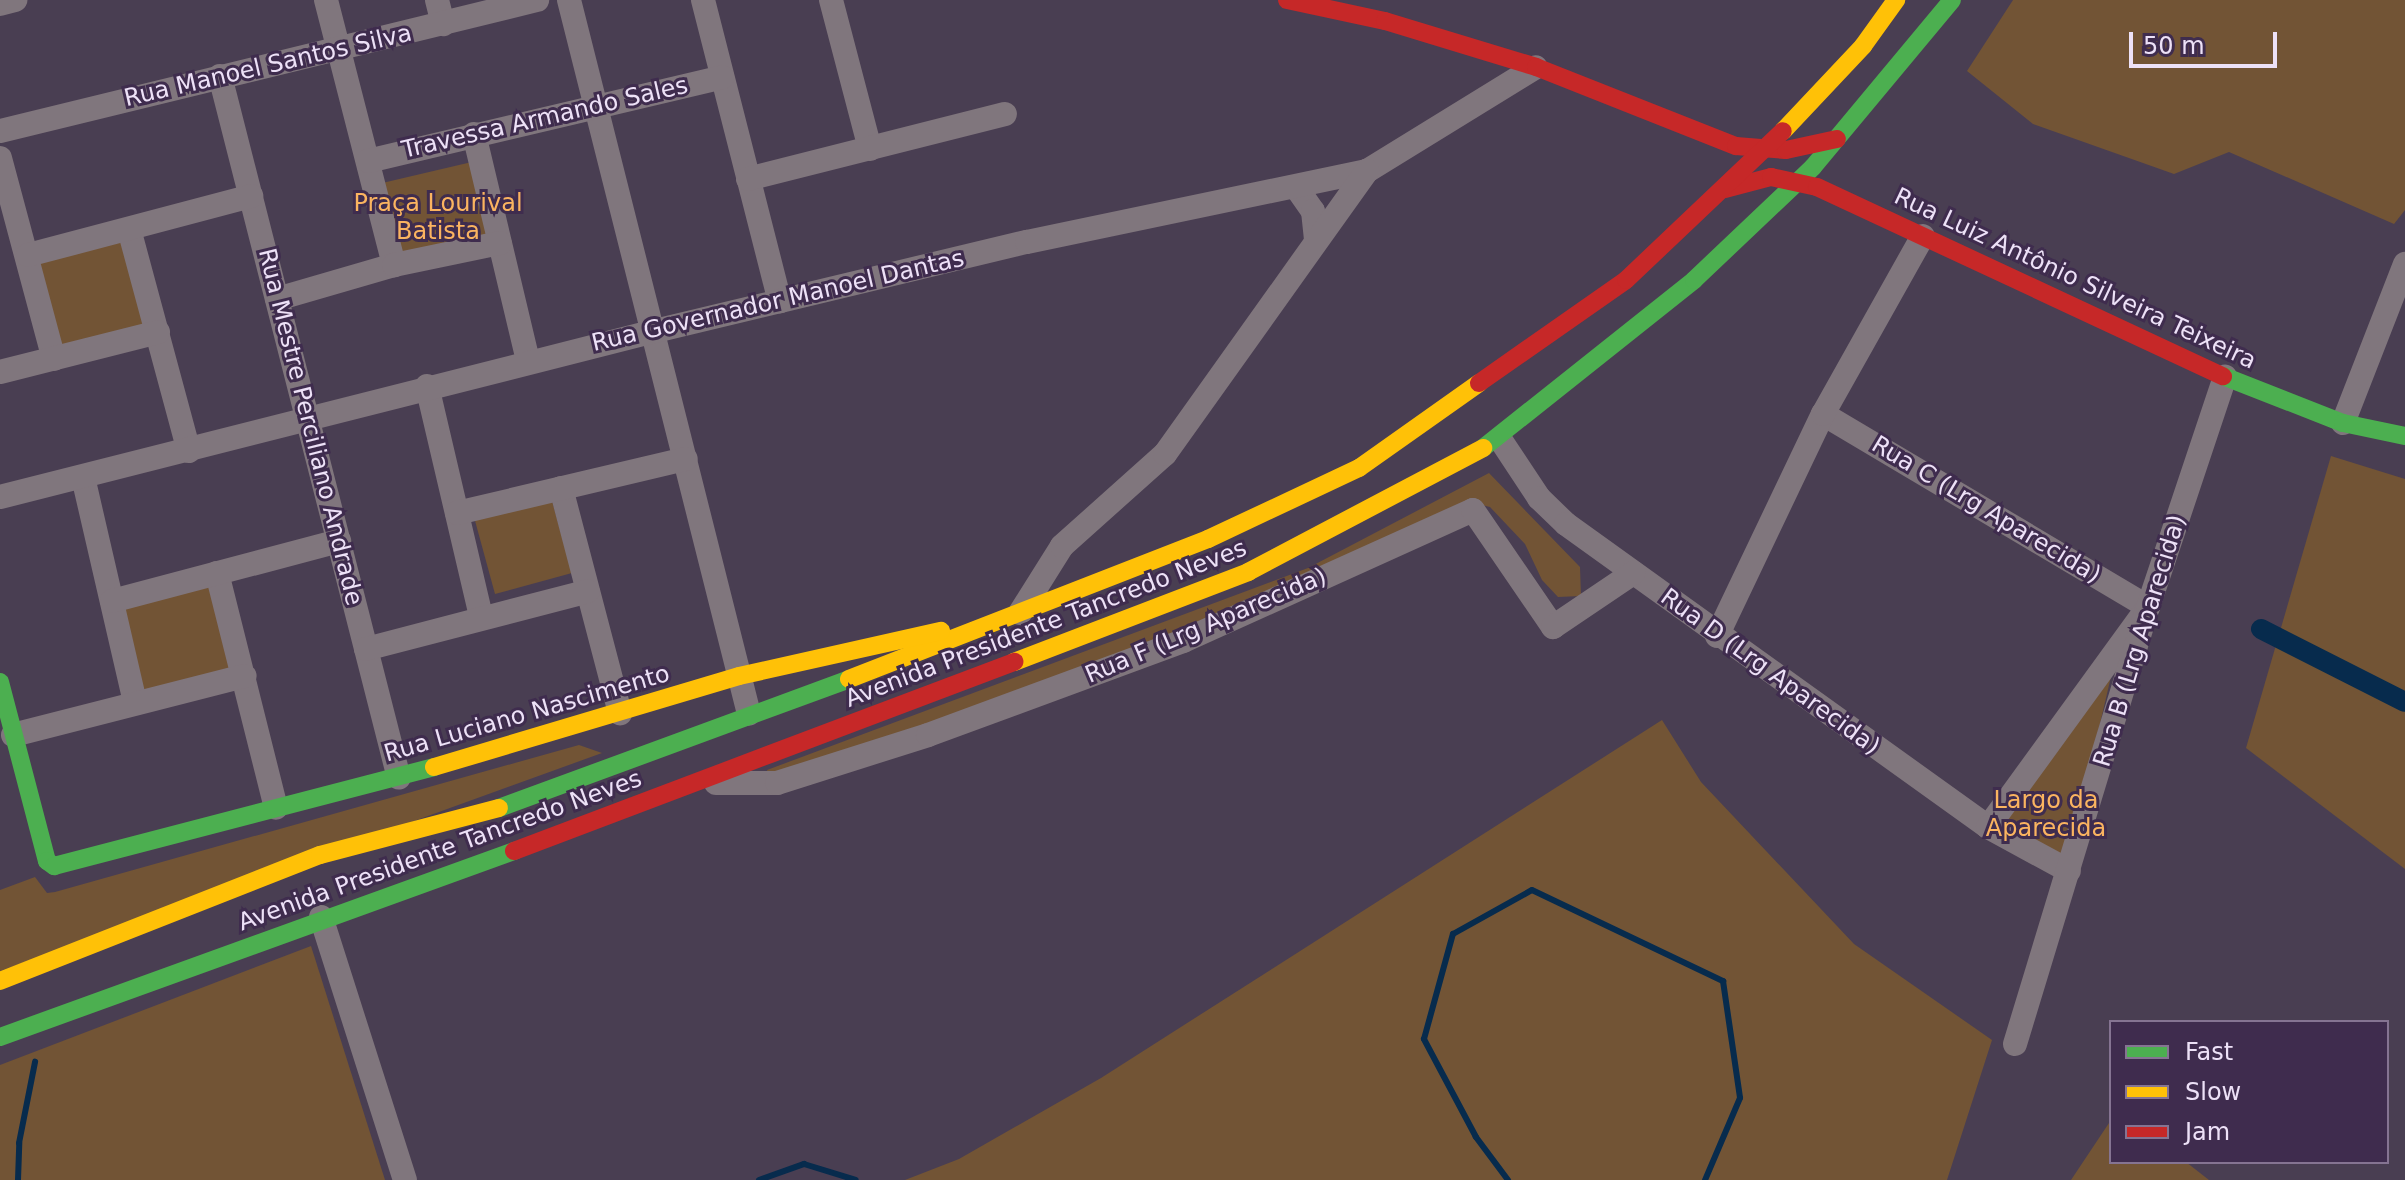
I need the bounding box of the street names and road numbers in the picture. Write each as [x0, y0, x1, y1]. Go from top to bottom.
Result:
street label: Rua Manoel Santos Silva [121, 19, 415, 113]
street label: Travessa Armando Sales [399, 71, 691, 165]
street label: Rua Luiz Antônio Silveira Teixeira [1889, 182, 2261, 376]
street label: Rua Governador Manoel Dantas [589, 244, 967, 358]
street label: Rua Mestre Perciliano Andrade [252, 246, 368, 608]
street label: Rua C (Lrg Aparecida) [1866, 430, 2106, 590]
street label: Rua B (Lrg Aparecida) [2088, 512, 2192, 770]
street label: Avenida Presidente Tancredo Neves [841, 534, 1251, 714]
street label: Rua F (Lrg Aparecida) [1081, 562, 1331, 690]
street label: Rua D (Lrg Aparecida) [1655, 583, 1885, 761]
street label: Rua Luciano Nascimento [381, 659, 673, 769]
street label: Avenida Presidente Tancredo Neves [234, 764, 646, 938]

